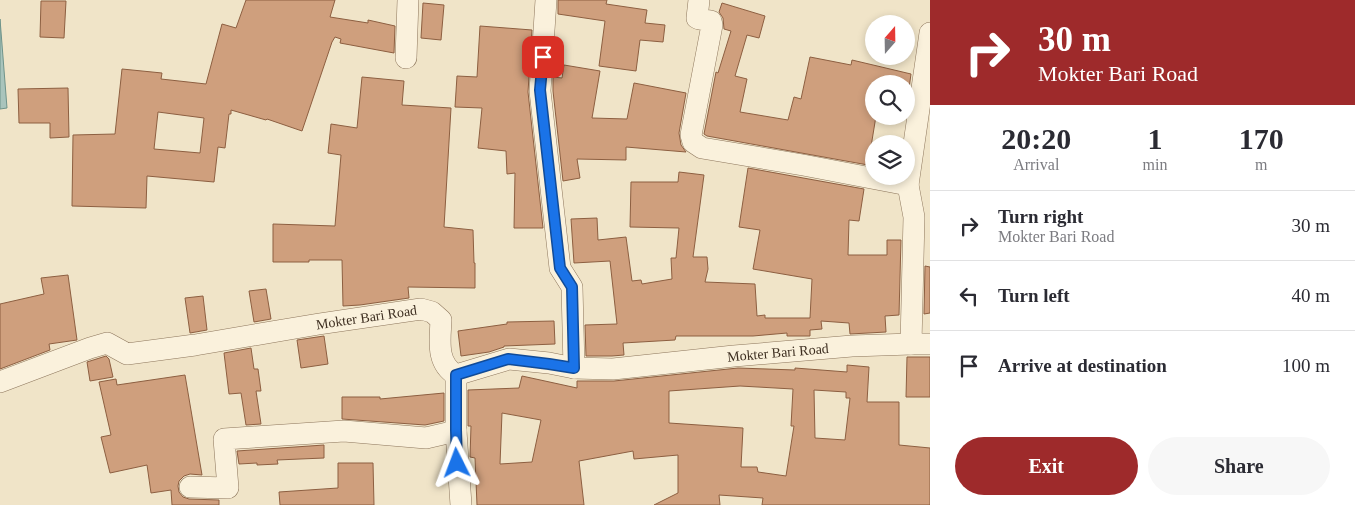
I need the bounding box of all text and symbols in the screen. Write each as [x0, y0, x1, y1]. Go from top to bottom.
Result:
north arrow [865, 15, 915, 65]
map controls [865, 15, 915, 185]
icon: right [955, 20, 1020, 85]
text: 30 m [1038, 20, 1111, 59]
pin [522, 36, 564, 78]
icon: arrive [529, 43, 557, 71]
text: Mokter Bari Road [1038, 61, 1198, 86]
button: search [865, 75, 915, 125]
text: 20:20 [1001, 122, 1071, 155]
text: 1 [1147, 122, 1162, 155]
text: 170 [1239, 122, 1284, 155]
button: layers [865, 135, 915, 185]
text: Arrival [1013, 156, 1059, 173]
text: min [1143, 156, 1167, 173]
text: m [1255, 156, 1267, 173]
text: Turn right [998, 206, 1083, 227]
icon: right [955, 212, 983, 240]
text: 30 m [1291, 215, 1330, 236]
text: Mokter Bari Road [998, 228, 1114, 245]
icon: left [955, 282, 983, 310]
text: Turn left [998, 285, 1070, 306]
text: 40 m [1291, 285, 1330, 306]
street label: Mokter Bari Road [315, 303, 418, 332]
street label: Mokter Bari Road [726, 341, 829, 365]
icon: arrive [955, 352, 983, 380]
text: Arrive at destination [998, 355, 1167, 376]
text: 100 m [1282, 355, 1330, 376]
position arrow [430, 436, 482, 488]
button: Exit [955, 437, 1138, 495]
button: Share [1148, 437, 1330, 495]

